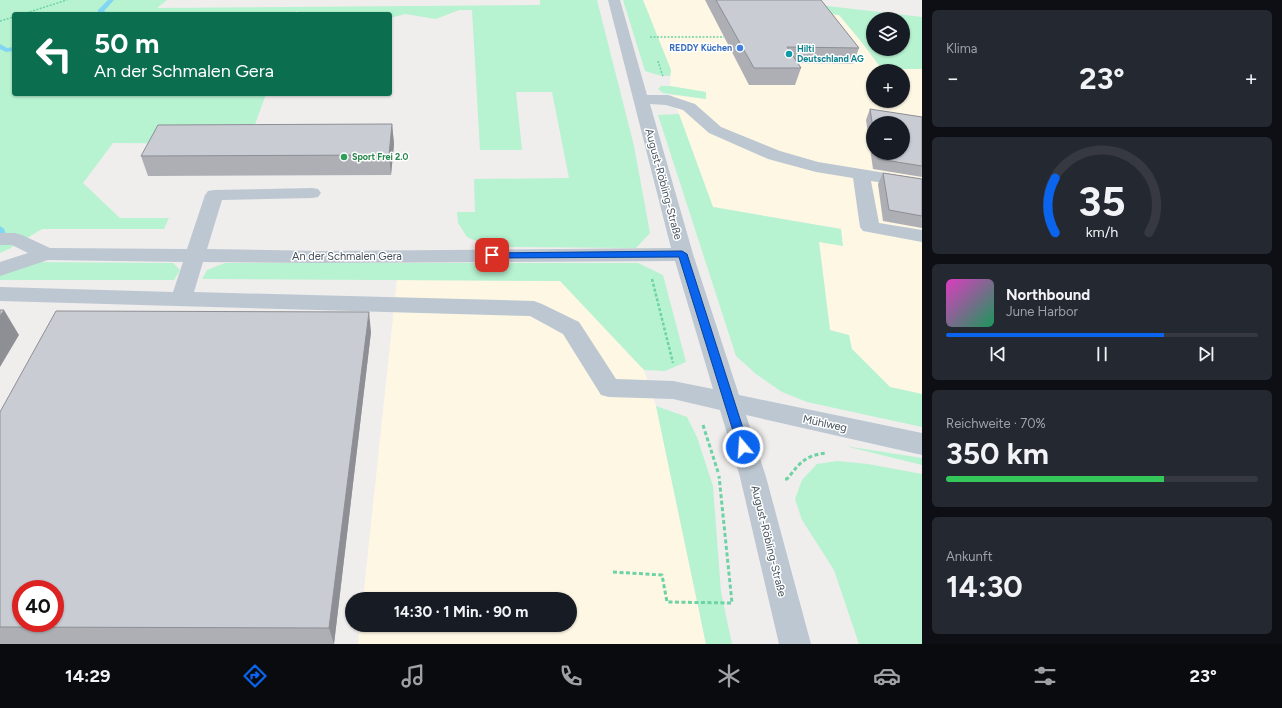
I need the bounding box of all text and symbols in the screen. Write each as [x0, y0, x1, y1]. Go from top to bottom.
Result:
map controls [866, 12, 910, 160]
button: layers [866, 12, 910, 56]
text: 50 m [94, 26, 160, 60]
icon: left [28, 28, 80, 80]
text: Klima [946, 41, 978, 56]
place label: REDDY Küchen [669, 42, 732, 53]
marker: REDDY Küchen [735, 43, 745, 53]
place label: Hilti Deutschland AG [797, 43, 864, 64]
marker: Hilti Deutschland AG [784, 49, 794, 59]
text: An der Schmalen Gera [94, 60, 274, 82]
text: 23° [1079, 60, 1125, 97]
button: + [866, 64, 910, 108]
text: − [946, 65, 960, 92]
text: + [1244, 65, 1258, 92]
button: − [866, 116, 910, 160]
street label: August-Röbling-Straße [642, 127, 685, 241]
place label: Sport Frei 2.0 [352, 151, 409, 162]
marker: Sport Frei 2.0 [339, 152, 349, 162]
text: 35 [1078, 176, 1126, 226]
text: km/h [1086, 223, 1118, 241]
pin [475, 238, 509, 272]
icon: arrive [481, 244, 503, 266]
street label: An der Schmalen Gera [292, 250, 402, 263]
text: Northbound [1006, 286, 1090, 304]
text: June Harbor [1006, 304, 1078, 319]
icon: previous [987, 343, 1009, 365]
icon: pause [1091, 343, 1113, 365]
icon: next [1195, 343, 1217, 365]
street label: Mühlweg [802, 412, 848, 435]
text: Reichweite · 70% [946, 416, 1046, 431]
position arrow [722, 426, 764, 468]
text: 350 km [946, 435, 1049, 472]
street label: August-Röbling-Straße [748, 484, 789, 598]
text: Ankunft [946, 549, 993, 564]
text: 14:30 [946, 568, 1023, 605]
speed limit sign: 40 [12, 580, 64, 632]
text: 14:30 · 1 Min. · 90 m [394, 603, 528, 621]
icon: directions [241, 662, 269, 690]
icon: music [399, 662, 427, 690]
icon: phone [557, 662, 585, 690]
icon: climate [715, 662, 743, 690]
icon: car [873, 662, 901, 690]
icon: filters [1031, 662, 1059, 690]
text: 14:29 [65, 665, 110, 687]
text: 23° [1190, 665, 1217, 687]

